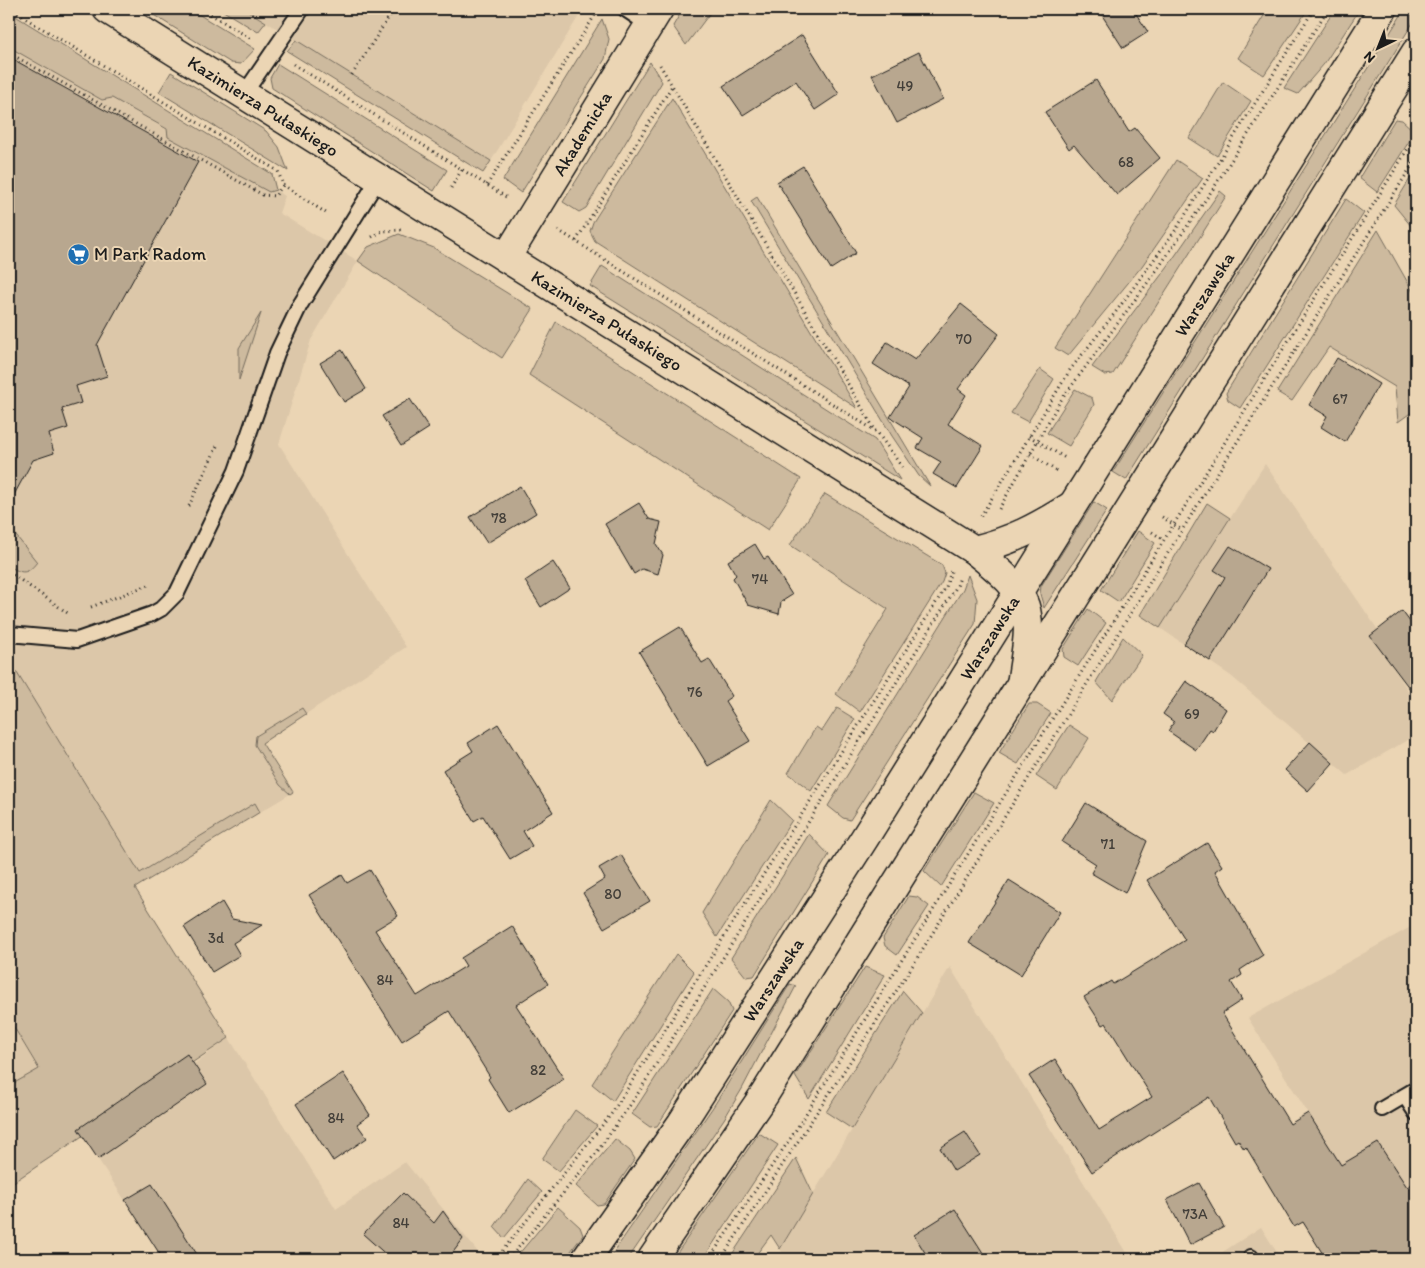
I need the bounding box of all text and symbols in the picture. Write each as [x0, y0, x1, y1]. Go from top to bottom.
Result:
north arrow [1352, 22, 1402, 72]
text: N [1360, 48, 1379, 67]
street label: Kazimierza Pułaskiego [184, 51, 343, 162]
house number: 49 [897, 77, 914, 95]
street label: Akademicka [548, 87, 617, 180]
house number: 68 [1118, 153, 1134, 171]
supermarket icon: M Park Radom [66, 242, 90, 266]
place label: M Park Radom [94, 243, 206, 265]
street label: Warszawska [1170, 248, 1239, 341]
street label: Kazimierza Pułaskiego [527, 265, 686, 376]
house number: 70 [956, 330, 972, 348]
house number: 67 [1332, 390, 1348, 408]
house number: 78 [491, 509, 507, 527]
house number: 74 [752, 570, 768, 588]
street label: Warszawska [955, 591, 1025, 684]
house number: 76 [687, 683, 703, 701]
house number: 69 [1184, 705, 1200, 723]
house number: 71 [1101, 835, 1115, 853]
house number: 80 [604, 885, 622, 903]
house number: 3d [208, 929, 225, 947]
street label: Warszawska [738, 934, 809, 1026]
house number: 84 [376, 971, 394, 989]
house number: 82 [530, 1061, 546, 1079]
house number: 84 [327, 1109, 345, 1127]
house number: 73A [1182, 1205, 1208, 1223]
house number: 84 [392, 1214, 410, 1232]

